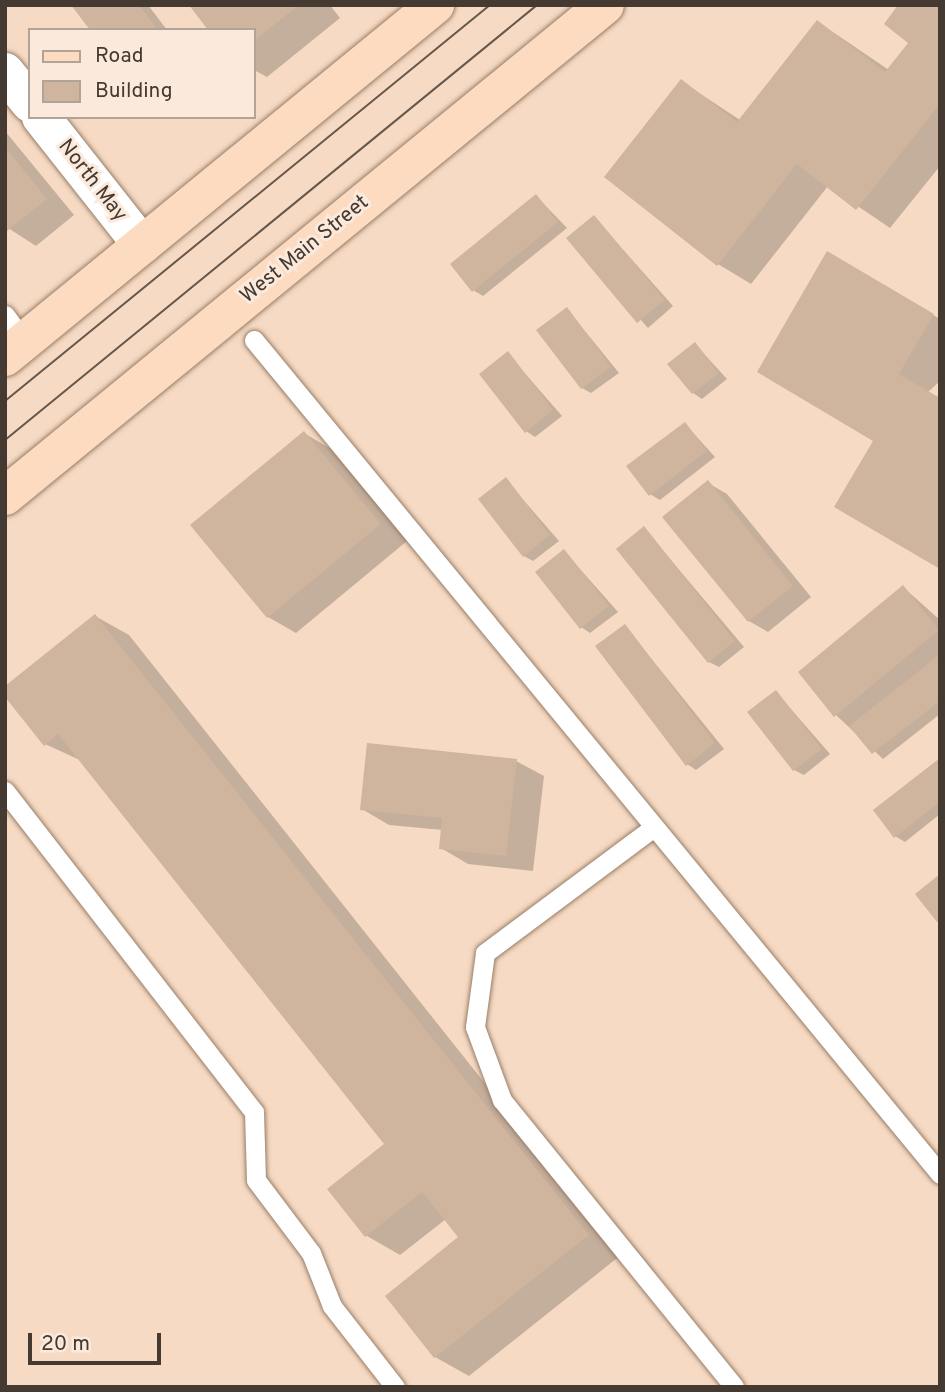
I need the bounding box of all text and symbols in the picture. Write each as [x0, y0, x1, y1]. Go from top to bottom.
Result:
legend [28, 28, 256, 119]
text: Road [95, 43, 144, 70]
text: Building [95, 78, 173, 105]
street label: North May [52, 135, 132, 227]
street label: West Main Street [236, 190, 374, 310]
scale bar [32, 1318, 164, 1362]
text: 20 m [41, 1331, 90, 1358]

